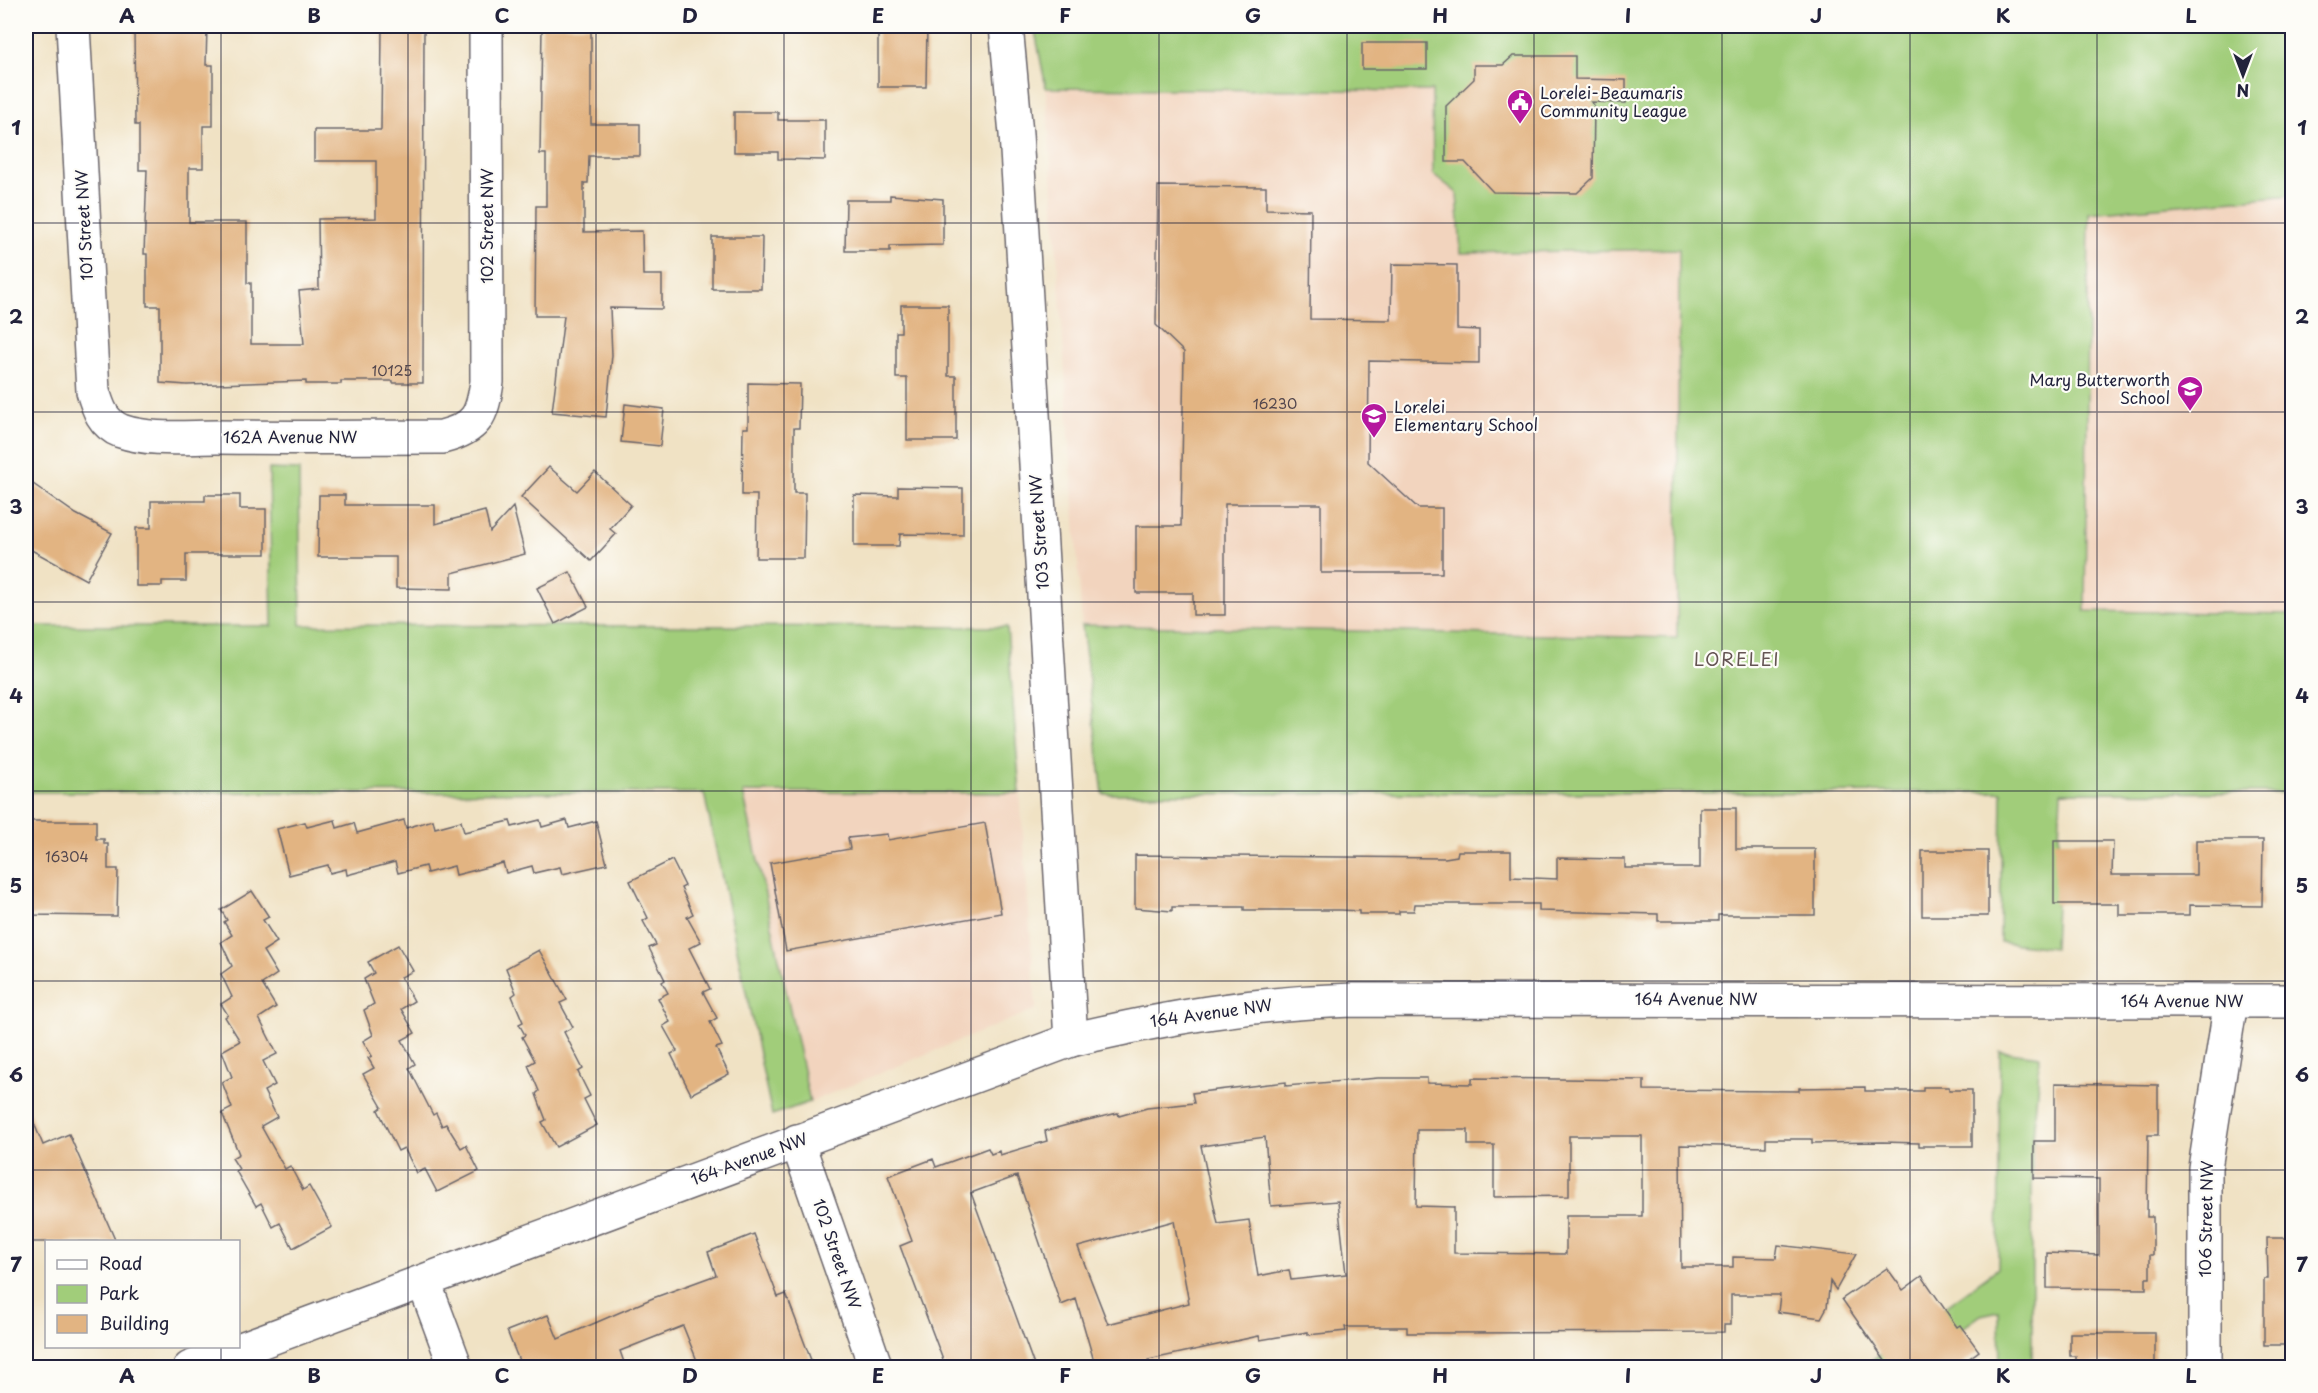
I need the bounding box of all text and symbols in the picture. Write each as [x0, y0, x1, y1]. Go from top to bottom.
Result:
text: A [119, 0, 135, 30]
text: B [307, 0, 321, 30]
text: C [494, 0, 510, 30]
text: D [682, 0, 698, 30]
text: E [872, 0, 884, 30]
text: F [1059, 0, 1071, 30]
text: G [1245, 0, 1261, 30]
text: H [1432, 0, 1448, 30]
text: I [1625, 0, 1631, 30]
text: J [1810, 0, 1822, 30]
text: K [1996, 0, 2011, 30]
text: L [2185, 0, 2197, 30]
north arrow [2213, 45, 2273, 105]
text: N [2237, 79, 2249, 103]
place label: Lorelei-Beaumaris Community League [1540, 80, 1687, 122]
public building icon: Lorelei-Beaumaris Community League [1505, 87, 1535, 125]
text: 1 [11, 112, 21, 142]
text: 1 [2297, 112, 2307, 142]
street label: 102 Street NW [474, 168, 498, 284]
street label: 101 Street NW [68, 169, 98, 281]
text: 2 [9, 301, 23, 331]
text: 2 [2295, 301, 2309, 331]
house number: 10125 [372, 360, 412, 381]
place label: Mary Butterworth School [2030, 367, 2170, 409]
school or university icon: Mary Butterworth School [2175, 374, 2205, 412]
house number: 16230 [1253, 393, 1297, 414]
place label: Lorelei Elementary School [1394, 394, 1538, 436]
school or university icon: Lorelei Elementary School [1359, 401, 1389, 439]
street label: 162A Avenue NW [223, 424, 358, 448]
street label: 103 Street NW [1022, 474, 1054, 590]
text: 3 [9, 491, 23, 521]
text: 3 [2295, 491, 2309, 521]
district label: LORELEI [1694, 645, 1780, 672]
text: 4 [9, 680, 23, 710]
text: 4 [2295, 680, 2309, 710]
house number: 16304 [45, 846, 89, 867]
text: 5 [10, 870, 22, 900]
text: 5 [2296, 870, 2308, 900]
street label: 164 Avenue NW [1635, 986, 1758, 1010]
street label: 164 Avenue NW [2121, 988, 2244, 1012]
street label: 164 Avenue NW [1148, 991, 1274, 1032]
text: 6 [9, 1059, 23, 1089]
text: 6 [2295, 1059, 2309, 1089]
street label: 164 Avenue NW [687, 1126, 811, 1190]
street label: 106 Street NW [2192, 1160, 2218, 1278]
street label: 102 Street NW [808, 1195, 868, 1312]
legend [45, 1240, 240, 1348]
text: 7 [10, 1249, 22, 1279]
text: Road [99, 1249, 143, 1276]
text: 7 [2296, 1249, 2308, 1279]
text: Park [99, 1279, 139, 1306]
text: Building [99, 1309, 169, 1336]
text: A [119, 1360, 135, 1390]
text: B [307, 1360, 321, 1390]
text: C [494, 1360, 510, 1390]
text: D [682, 1360, 698, 1390]
text: E [872, 1360, 884, 1390]
text: F [1059, 1360, 1071, 1390]
text: G [1245, 1360, 1261, 1390]
text: H [1432, 1360, 1448, 1390]
text: I [1625, 1360, 1631, 1390]
text: J [1810, 1360, 1822, 1390]
text: K [1996, 1360, 2011, 1390]
text: L [2185, 1360, 2197, 1390]

